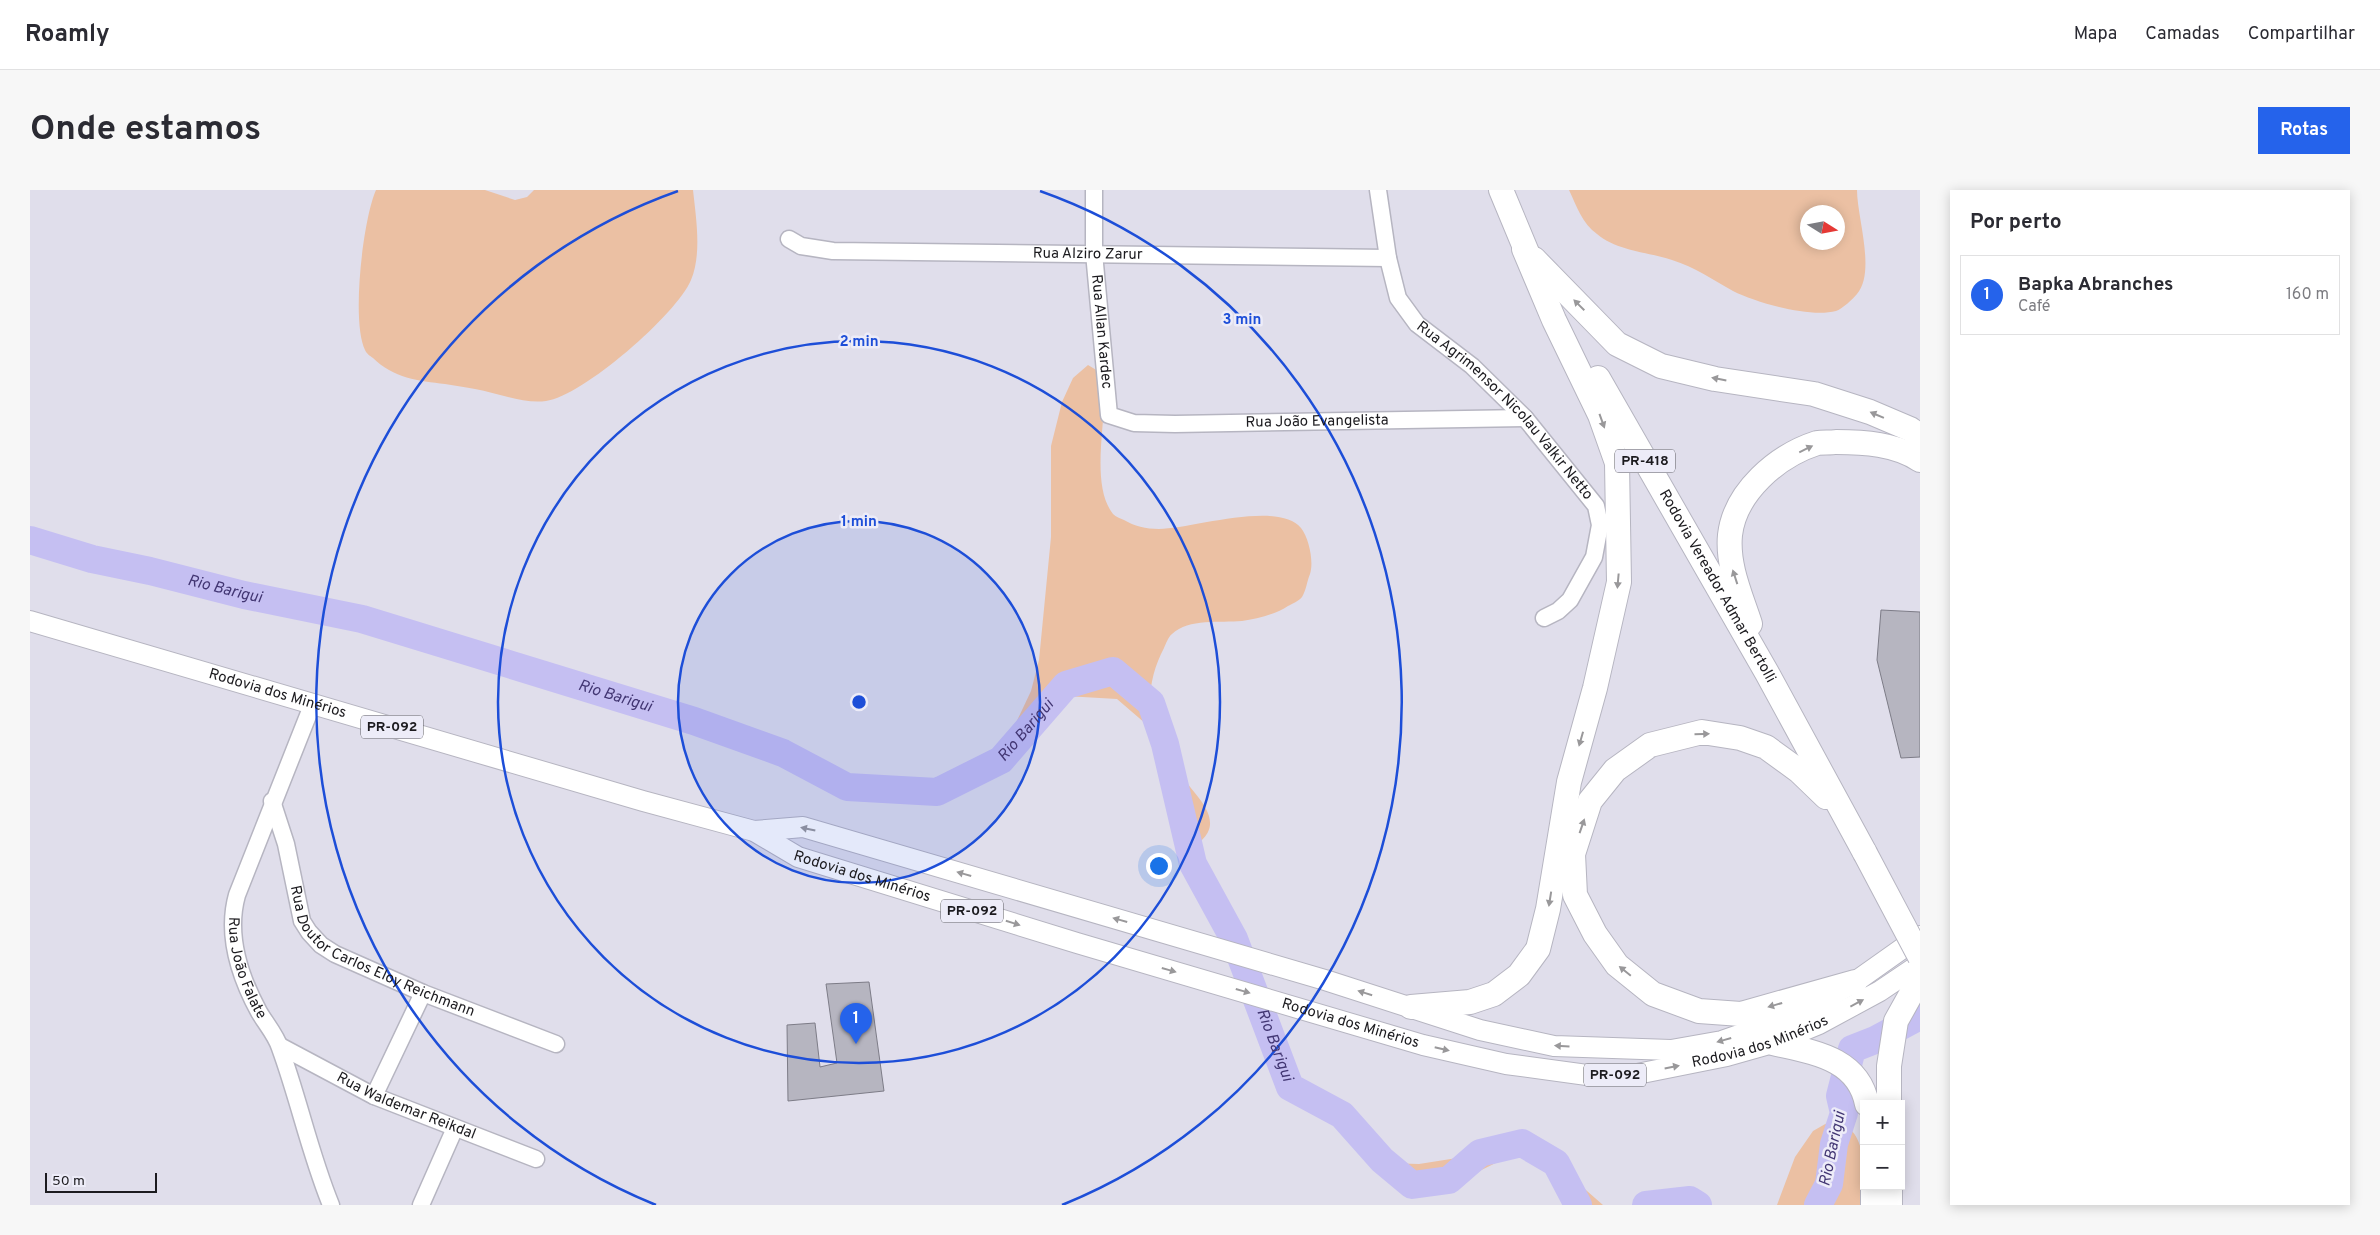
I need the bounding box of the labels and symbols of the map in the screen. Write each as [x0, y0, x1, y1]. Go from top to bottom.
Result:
north arrow [1800, 205, 1845, 250]
street label: Rua Alziro Zarur [1033, 244, 1143, 264]
street label: Rua Allan Kardec [1087, 274, 1116, 390]
one-way arrow [1573, 299, 1585, 311]
text: 3 min [1222, 311, 1262, 330]
street label: Rua Agrimensor Nicolau Valkir Netto [1412, 317, 1597, 504]
text: 2 min [839, 333, 879, 352]
one-way arrow [1711, 375, 1726, 383]
one-way arrow [1869, 410, 1884, 418]
street label: Rua João Evangelista [1245, 411, 1389, 432]
one-way arrow [1599, 414, 1606, 429]
one-way arrow [1798, 445, 1813, 453]
road number: PR-418 [1615, 450, 1675, 472]
street label: Rodovia Vereador Admar Bertolli [1654, 486, 1780, 686]
text: 1 min [841, 513, 877, 532]
one-way arrow [1731, 569, 1739, 584]
water label: Rio Barigui [185, 571, 265, 609]
one-way arrow [1614, 574, 1622, 590]
street label: Rodovia dos Minérios [206, 664, 349, 723]
water label: Rio Barigui [576, 676, 655, 718]
centre of rings [850, 693, 868, 711]
water label: Rio Barigui [994, 695, 1059, 766]
road number: PR-092 [361, 716, 423, 738]
one-way arrow [1694, 729, 1710, 737]
one-way arrow [1576, 732, 1584, 747]
one-way arrow [1578, 818, 1586, 833]
one-way arrow [799, 824, 815, 832]
street label: Rodovia dos Minérios [791, 847, 933, 907]
your location [1146, 853, 1172, 879]
one-way arrow [956, 870, 971, 878]
street label: Rua Doutor Carlos Eloy Reichmann [285, 884, 478, 1021]
one-way arrow [1546, 891, 1554, 907]
road number: PR-092 [941, 899, 1003, 922]
one-way arrow [1112, 916, 1127, 924]
street label: Rua João Falate [224, 917, 271, 1023]
one-way arrow [1006, 920, 1021, 928]
one-way arrow [1162, 966, 1177, 974]
one-way arrow [1619, 966, 1632, 977]
one-way arrow [1235, 987, 1250, 995]
one-way arrow [1357, 988, 1372, 996]
street label: Rodovia dos Minérios [1279, 994, 1422, 1053]
one-way arrow [1850, 999, 1864, 1008]
one-way arrow [1767, 1001, 1782, 1009]
pin: 1 [840, 1003, 872, 1044]
water label: Rio Barigui [1251, 1006, 1297, 1085]
street label: Rodovia dos Minérios [1690, 1011, 1832, 1072]
one-way arrow [1716, 1036, 1731, 1044]
one-way arrow [1554, 1042, 1570, 1050]
one-way arrow [1435, 1045, 1450, 1053]
one-way arrow [1664, 1063, 1679, 1071]
road number: PR-092 [1584, 1064, 1646, 1086]
street label: Rua Waldemar Reikdal [333, 1068, 478, 1144]
water label: Rio Barigui [1815, 1109, 1851, 1188]
scale bar [45, 1170, 158, 1193]

